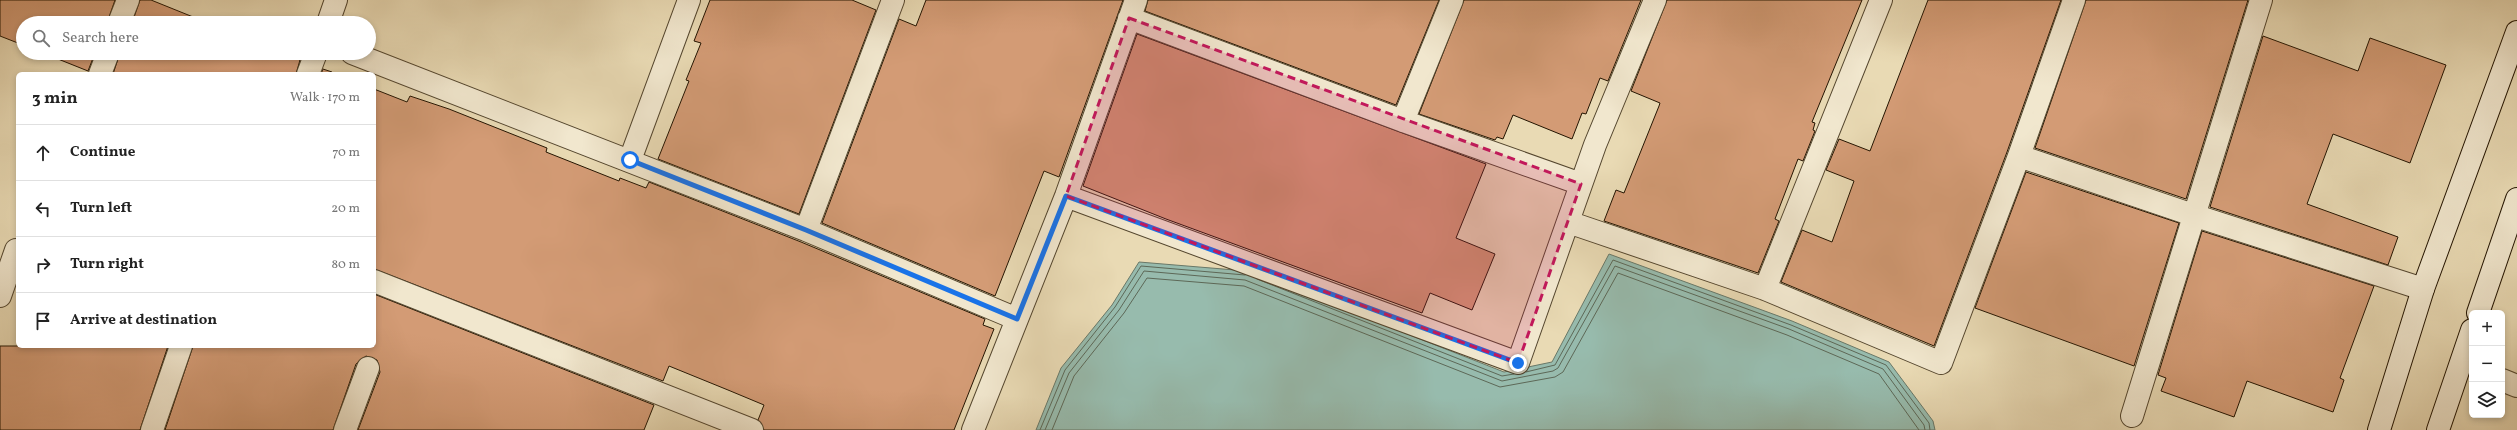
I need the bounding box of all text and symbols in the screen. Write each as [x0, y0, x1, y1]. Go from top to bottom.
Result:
search box [16, 16, 376, 60]
icon: search [30, 27, 52, 49]
text: Search here [62, 28, 139, 49]
text: 3 min [32, 87, 78, 110]
text: Walk · 170 m [290, 89, 360, 107]
icon: ahead [32, 142, 54, 164]
text: Continue [70, 142, 135, 163]
text: 70 m [332, 144, 360, 162]
route start [621, 151, 639, 169]
icon: left [32, 198, 54, 220]
text: Turn left [70, 198, 132, 219]
text: 20 m [331, 200, 360, 218]
icon: right [32, 254, 54, 276]
text: Turn right [70, 254, 144, 275]
text: 80 m [331, 256, 360, 274]
icon: arrive [32, 310, 54, 332]
text: Arrive at destination [70, 310, 217, 331]
map controls [2469, 310, 2505, 418]
button: + [2469, 310, 2505, 346]
button: − [2469, 346, 2505, 382]
route end [1509, 354, 1527, 372]
button: layers [2469, 382, 2505, 418]

